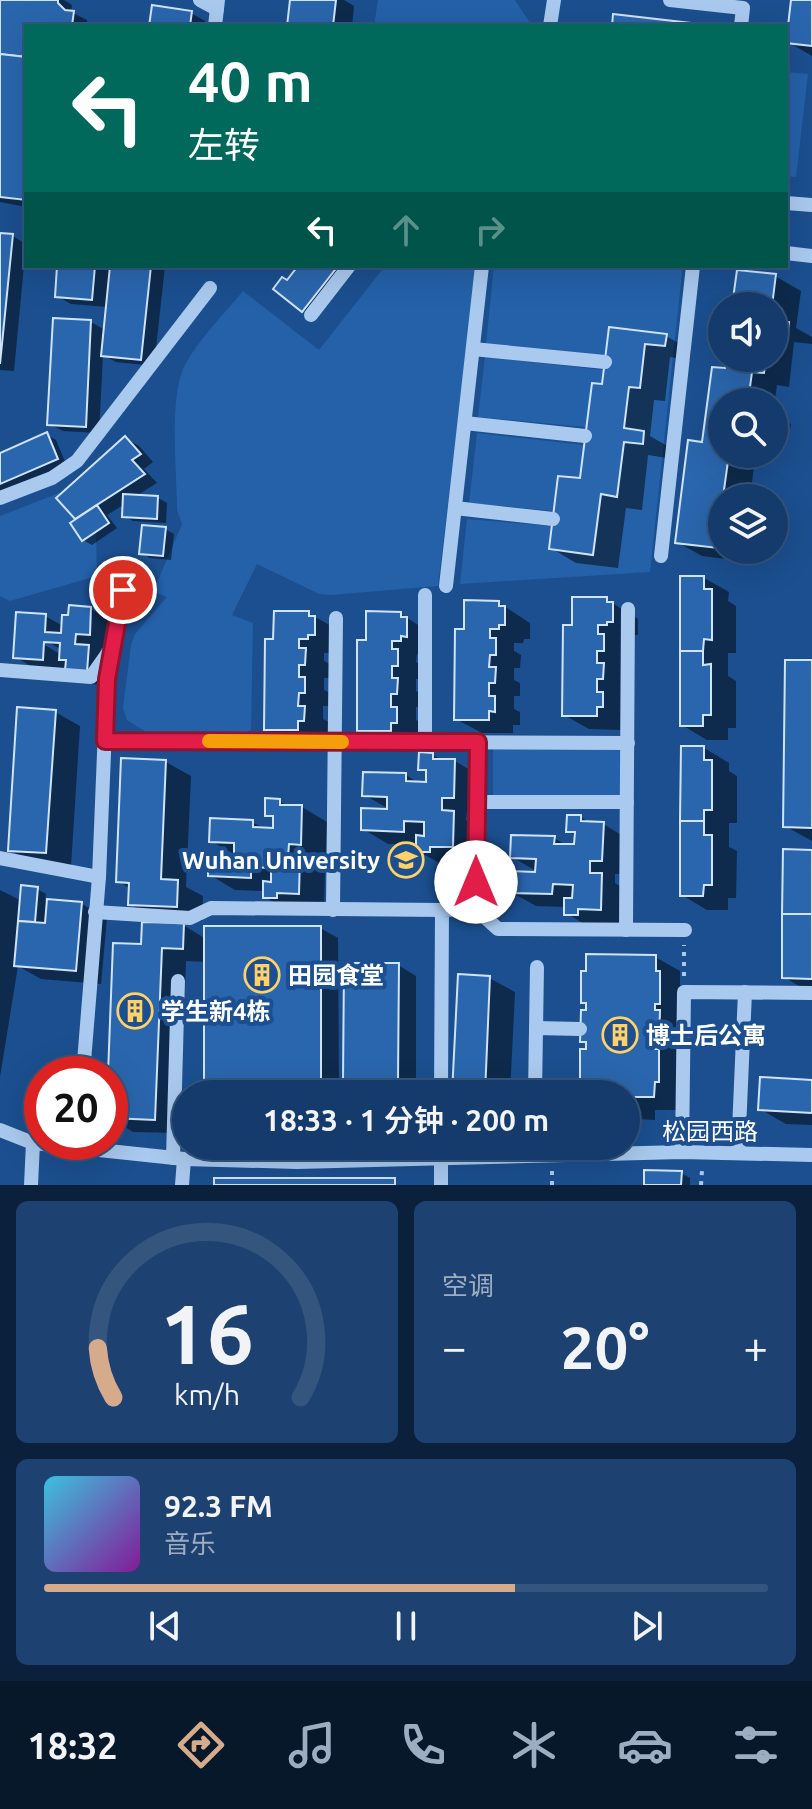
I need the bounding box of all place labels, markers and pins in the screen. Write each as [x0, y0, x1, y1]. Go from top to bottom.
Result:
pin [89, 556, 157, 624]
school or university icon: Wuhan University [387, 841, 425, 879]
place label: Wuhan University [182, 847, 380, 874]
building icon: 田园食堂 [243, 956, 281, 994]
place label: 田园食堂 [288, 962, 384, 989]
building icon: 学生新4栋 [116, 992, 154, 1030]
place label: 学生新4栋 [161, 998, 271, 1025]
building icon: 博士后公寓 [601, 1016, 639, 1054]
place label: 博士后公寓 [646, 1022, 766, 1049]

